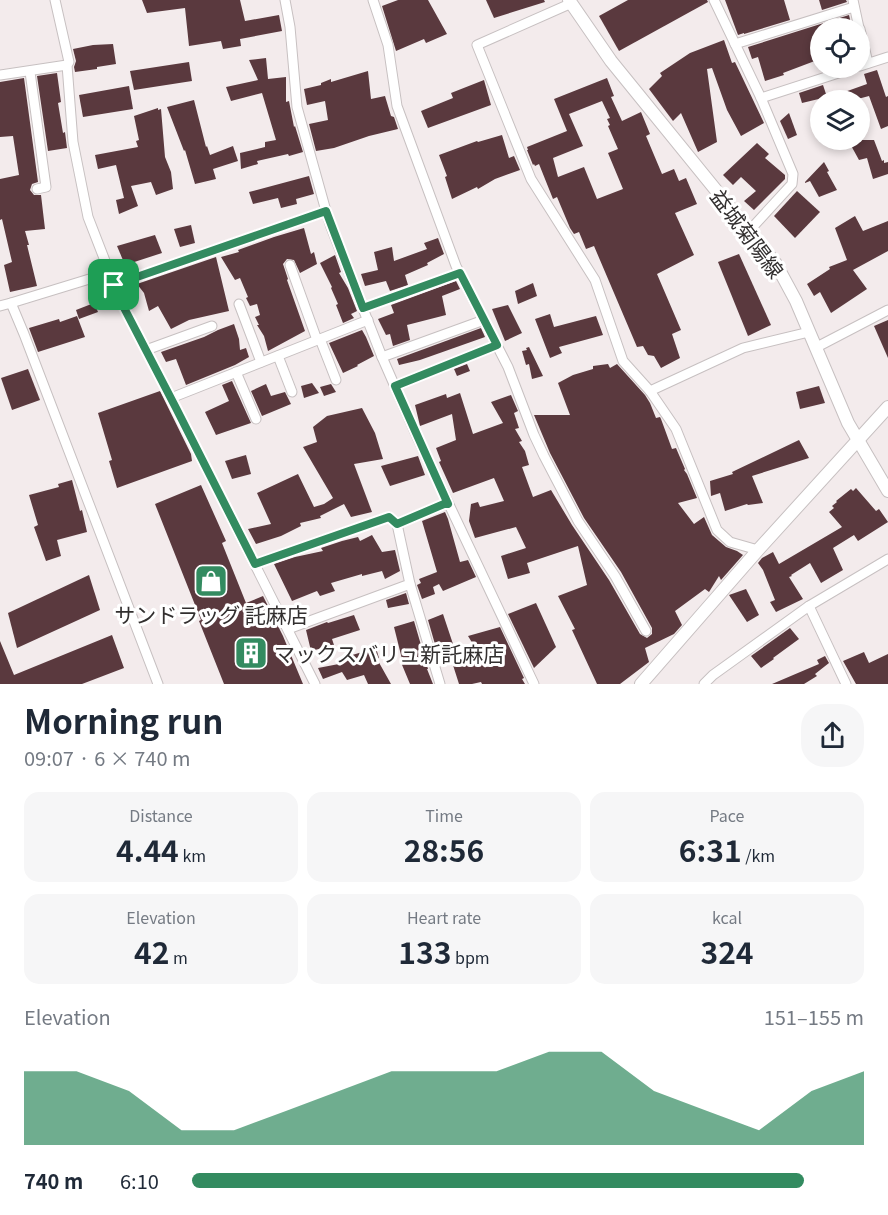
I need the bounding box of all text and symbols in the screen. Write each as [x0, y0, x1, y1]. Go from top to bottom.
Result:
map controls [810, 18, 870, 150]
button: locate [810, 18, 870, 78]
button: layers [810, 90, 870, 150]
street label: 益城菊陽線 [704, 182, 792, 284]
pin [88, 259, 139, 310]
icon: arrive [97, 268, 130, 301]
shop icon: サンドラッグ 託麻店 [193, 563, 229, 599]
place label: サンドラッグ 託麻店 [114, 599, 308, 629]
building icon: マックスバリュ新託麻店 [233, 635, 269, 671]
place label: マックスバリュ新託麻店 [274, 638, 504, 668]
text: Morning run [24, 696, 223, 744]
button: share [801, 704, 864, 767]
text: 09:07 · 6 × 740 m [24, 743, 191, 772]
text: Distance [129, 803, 193, 827]
text: Time [425, 803, 463, 827]
text: Pace [710, 803, 744, 827]
text: 4.44 [116, 827, 179, 871]
text: 28:56 [404, 827, 484, 871]
text: 6:31 [679, 827, 742, 871]
text: km [179, 843, 206, 867]
text: /km [742, 843, 775, 867]
text: Elevation [126, 905, 196, 929]
text: Heart rate [407, 905, 481, 929]
text: kcal [712, 905, 742, 929]
text: 42 [134, 929, 170, 973]
text: 133 [398, 929, 451, 973]
text: 324 [700, 929, 754, 973]
text: m [170, 945, 188, 969]
text: bpm [451, 945, 490, 969]
text: Elevation [24, 1002, 111, 1031]
text: 151–155 m [764, 1002, 864, 1031]
text: 740 m [24, 1166, 83, 1195]
text: 6:10 [120, 1166, 159, 1195]

